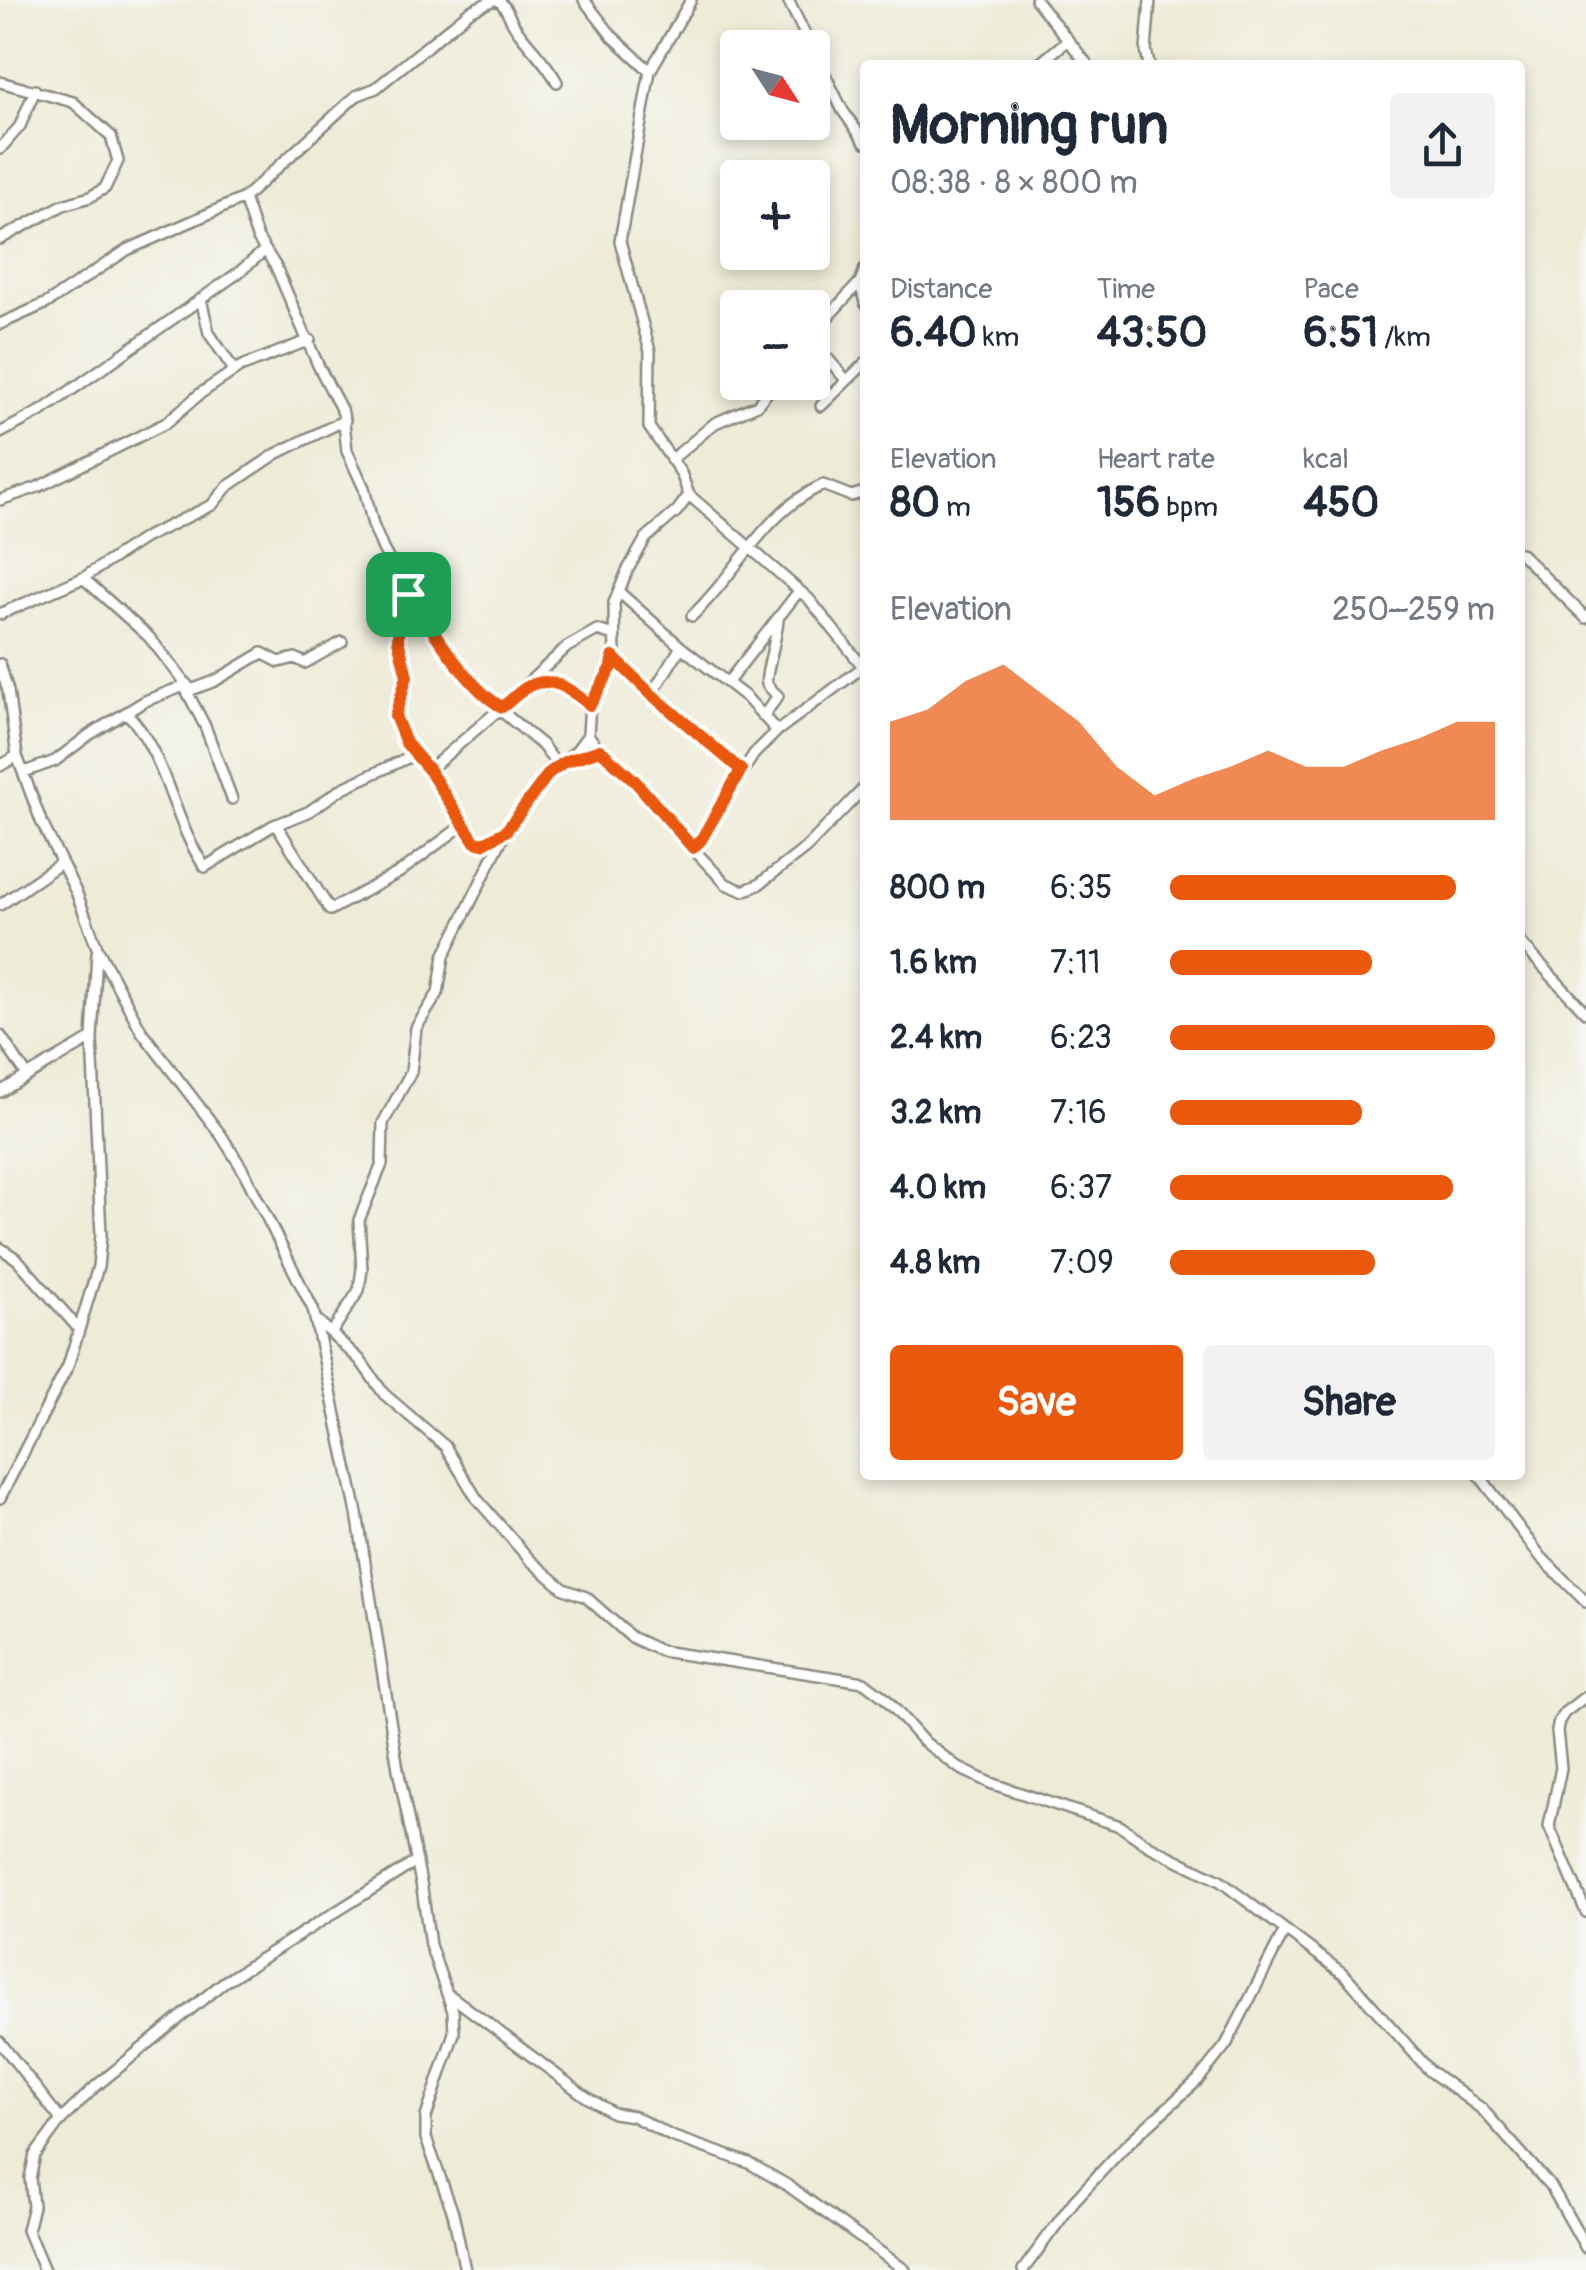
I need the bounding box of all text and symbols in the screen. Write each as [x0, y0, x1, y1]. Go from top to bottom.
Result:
north arrow [720, 30, 830, 140]
map controls [720, 30, 830, 400]
text: Morning run [890, 91, 1168, 160]
button: share [1390, 93, 1495, 198]
button: + [720, 160, 830, 270]
text: 08:38 · 8 × 800 m [890, 163, 1138, 203]
text: Distance [890, 272, 992, 307]
text: Time [1097, 272, 1155, 307]
text: Pace [1303, 272, 1359, 307]
button: − [720, 290, 830, 400]
text: 6.40 [890, 307, 977, 359]
text: 43:50 [1097, 307, 1207, 359]
text: 6:51 [1303, 307, 1378, 359]
text: km [977, 320, 1019, 355]
text: /km [1378, 320, 1431, 355]
text: Elevation [890, 442, 997, 477]
text: Heart rate [1097, 442, 1215, 477]
text: kcal [1303, 442, 1349, 477]
text: 80 [890, 477, 940, 529]
text: 156 [1097, 477, 1160, 529]
text: 450 [1303, 477, 1379, 529]
text: m [940, 490, 971, 525]
text: bpm [1160, 490, 1218, 525]
pin [366, 552, 451, 637]
icon: arrive [381, 567, 436, 622]
text: Elevation [890, 590, 1012, 630]
text: 250–259 m [1332, 590, 1495, 630]
text: 800 m [890, 868, 985, 908]
text: 6:35 [1050, 868, 1112, 908]
text: 1.6 km [890, 943, 977, 983]
text: 7:11 [1050, 943, 1101, 983]
text: 2.4 km [890, 1018, 982, 1058]
text: 6:23 [1050, 1018, 1112, 1058]
text: 3.2 km [890, 1093, 981, 1133]
text: 7:16 [1050, 1093, 1107, 1133]
text: 4.0 km [890, 1168, 986, 1208]
text: 6:37 [1050, 1168, 1112, 1208]
text: 4.8 km [890, 1243, 980, 1283]
text: 7:09 [1050, 1243, 1114, 1283]
button: Save [890, 1345, 1183, 1460]
button: Share [1203, 1345, 1495, 1460]

